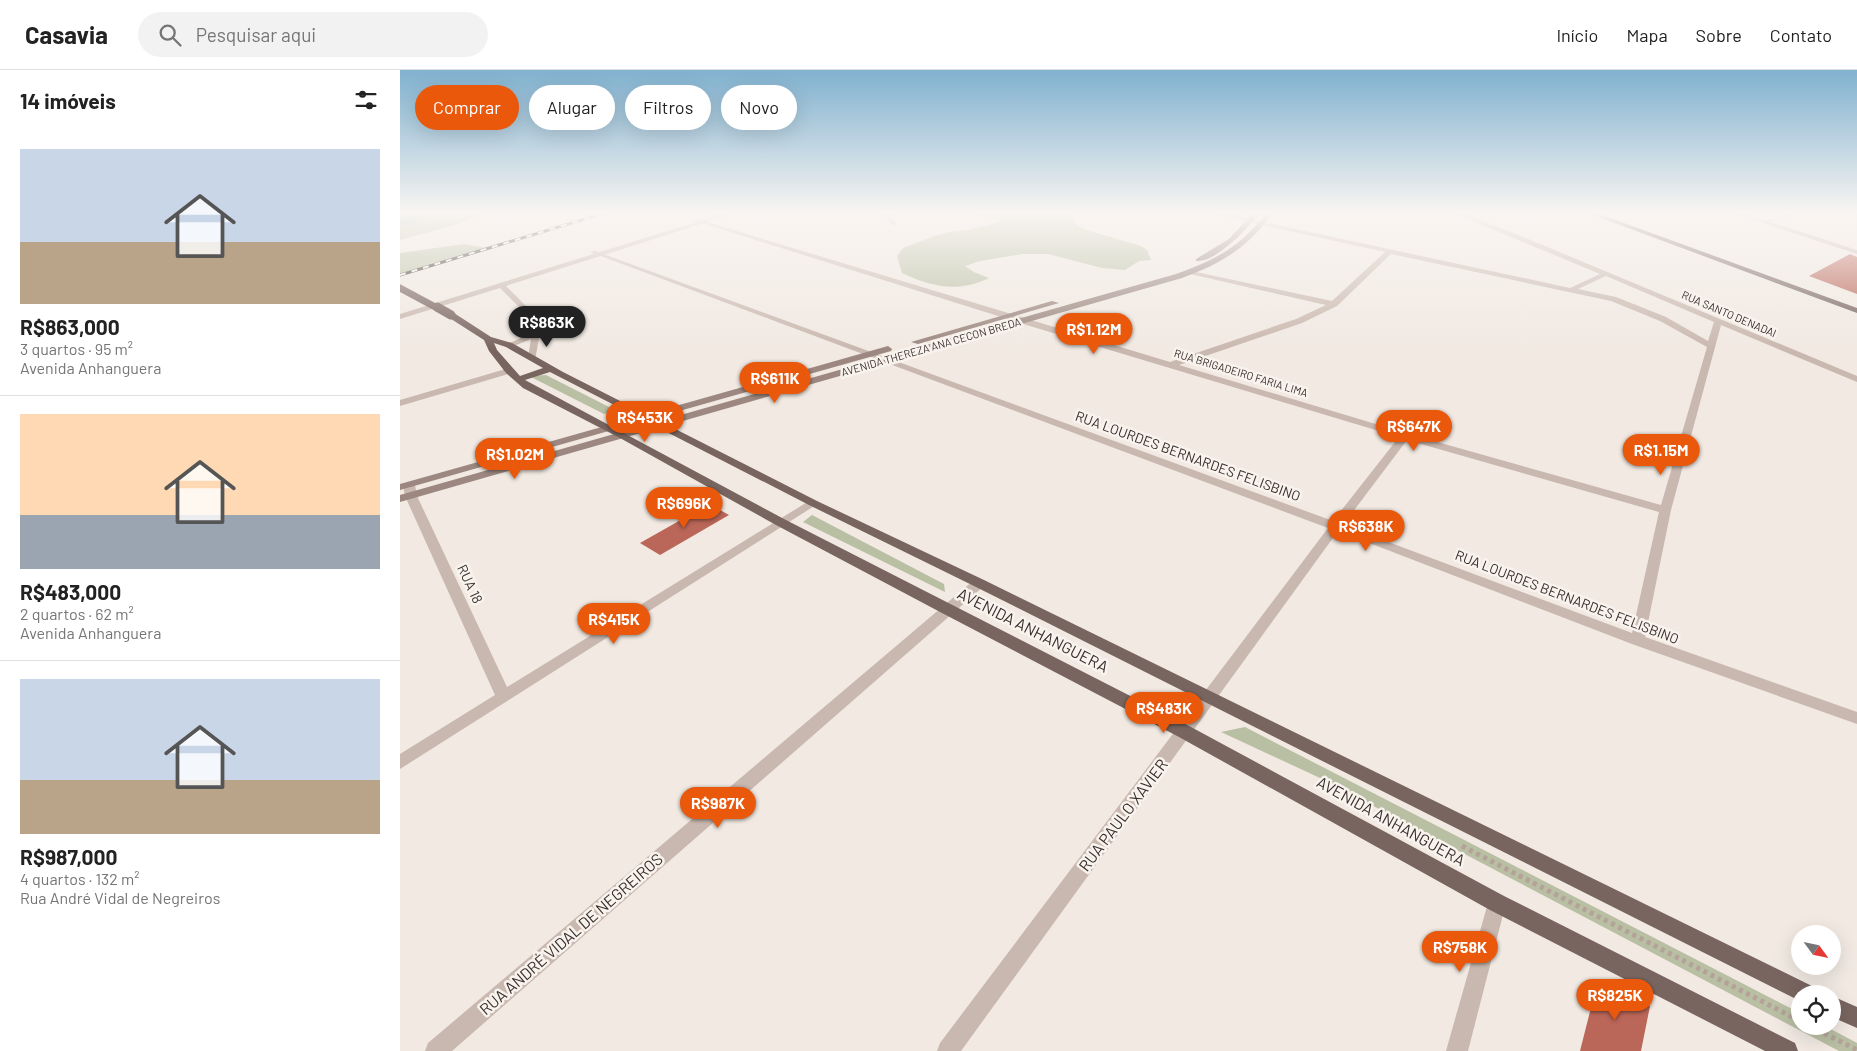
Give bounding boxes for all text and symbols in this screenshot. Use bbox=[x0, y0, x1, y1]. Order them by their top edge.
search box bbox=[138, 12, 488, 57]
text: Casavia bbox=[25, 20, 108, 49]
icon: search bbox=[156, 21, 184, 49]
text: Pesquisar aqui bbox=[196, 23, 316, 46]
text: Início bbox=[1556, 24, 1598, 46]
text: Mapa bbox=[1626, 24, 1668, 46]
text: Sobre bbox=[1696, 24, 1742, 46]
text: Contato bbox=[1770, 24, 1832, 46]
chip: Comprar bbox=[415, 85, 519, 130]
chip: Alugar bbox=[529, 85, 615, 130]
chip: Filtros bbox=[625, 85, 711, 130]
chip: Novo bbox=[721, 85, 797, 130]
icon: filters bbox=[352, 86, 380, 114]
text: 14 imóveis bbox=[20, 88, 116, 113]
icon: home bbox=[155, 181, 245, 271]
street label: RUA SANTO DENADAI bbox=[1680, 288, 1779, 339]
pin: R$863K bbox=[506, 306, 588, 348]
text: R$863K bbox=[520, 312, 574, 331]
pin: R$1.12M bbox=[1048, 312, 1140, 355]
text: R$863,000 bbox=[20, 314, 120, 339]
street label: AVENIDA THEREZA ANA CECON BREDA bbox=[840, 315, 1022, 378]
text: R$1.12M bbox=[1066, 319, 1122, 338]
text: 3 quartos · 95 m² bbox=[20, 339, 133, 358]
street label: RUA BRIGADEIRO FARIA LIMA bbox=[1173, 346, 1310, 399]
text: Avenida Anhanguera bbox=[20, 358, 161, 377]
pin: R$611K bbox=[734, 362, 816, 404]
text: R$611K bbox=[751, 368, 799, 387]
pin: R$453K bbox=[604, 400, 686, 443]
text: R$453K bbox=[617, 407, 673, 426]
street label: RUA LOURDES BERNARDES FELISBINO bbox=[1073, 407, 1303, 504]
pin: R$647K bbox=[1373, 410, 1455, 452]
text: R$647K bbox=[1387, 416, 1441, 435]
pin: R$1.15M bbox=[1615, 434, 1707, 476]
pin: R$1.02M bbox=[469, 438, 561, 480]
text: R$1.15M bbox=[1634, 440, 1688, 459]
text: R$1.02M bbox=[486, 444, 544, 463]
icon: home bbox=[155, 447, 245, 537]
pin: R$696K bbox=[643, 486, 725, 529]
text: R$696K bbox=[657, 493, 711, 512]
pin: R$638K bbox=[1325, 510, 1407, 552]
text: R$638K bbox=[1339, 516, 1393, 535]
street label: RUA LOURDES BERNARDES FELISBINO bbox=[1453, 546, 1682, 647]
street label: RUA 18 bbox=[454, 562, 487, 606]
text: R$483,000 bbox=[20, 579, 121, 604]
street label: AVENIDA ANHANGUERA bbox=[955, 583, 1112, 676]
pin: R$415K bbox=[573, 602, 655, 645]
text: 2 quartos · 62 m² bbox=[20, 604, 134, 623]
text: R$415K bbox=[588, 609, 640, 628]
text: Avenida Anhanguera bbox=[20, 623, 161, 642]
pin: R$483K bbox=[1123, 692, 1205, 734]
text: R$483K bbox=[1136, 698, 1192, 717]
icon: home bbox=[155, 712, 245, 802]
street label: RUA PAULO XAVIER bbox=[1074, 755, 1171, 875]
street label: AVENIDA ANHANGUERA bbox=[1314, 772, 1469, 869]
pin: R$987K bbox=[677, 786, 759, 829]
text: R$987K bbox=[691, 793, 745, 812]
text: R$987,000 bbox=[20, 844, 117, 869]
street label: RUA ANDRÉ VIDAL DE NEGREIROS bbox=[475, 849, 666, 1018]
text: 4 quartos · 132 m² bbox=[20, 869, 139, 888]
text: Rua André Vidal de Negreiros bbox=[20, 888, 220, 907]
north arrow bbox=[1791, 925, 1841, 975]
map controls bbox=[1791, 925, 1841, 1035]
pin: R$758K bbox=[1419, 930, 1501, 973]
text: R$758K bbox=[1433, 937, 1487, 956]
pin: R$825K bbox=[1574, 978, 1656, 1021]
text: R$825K bbox=[1587, 985, 1643, 1004]
button: locate bbox=[1791, 985, 1841, 1035]

